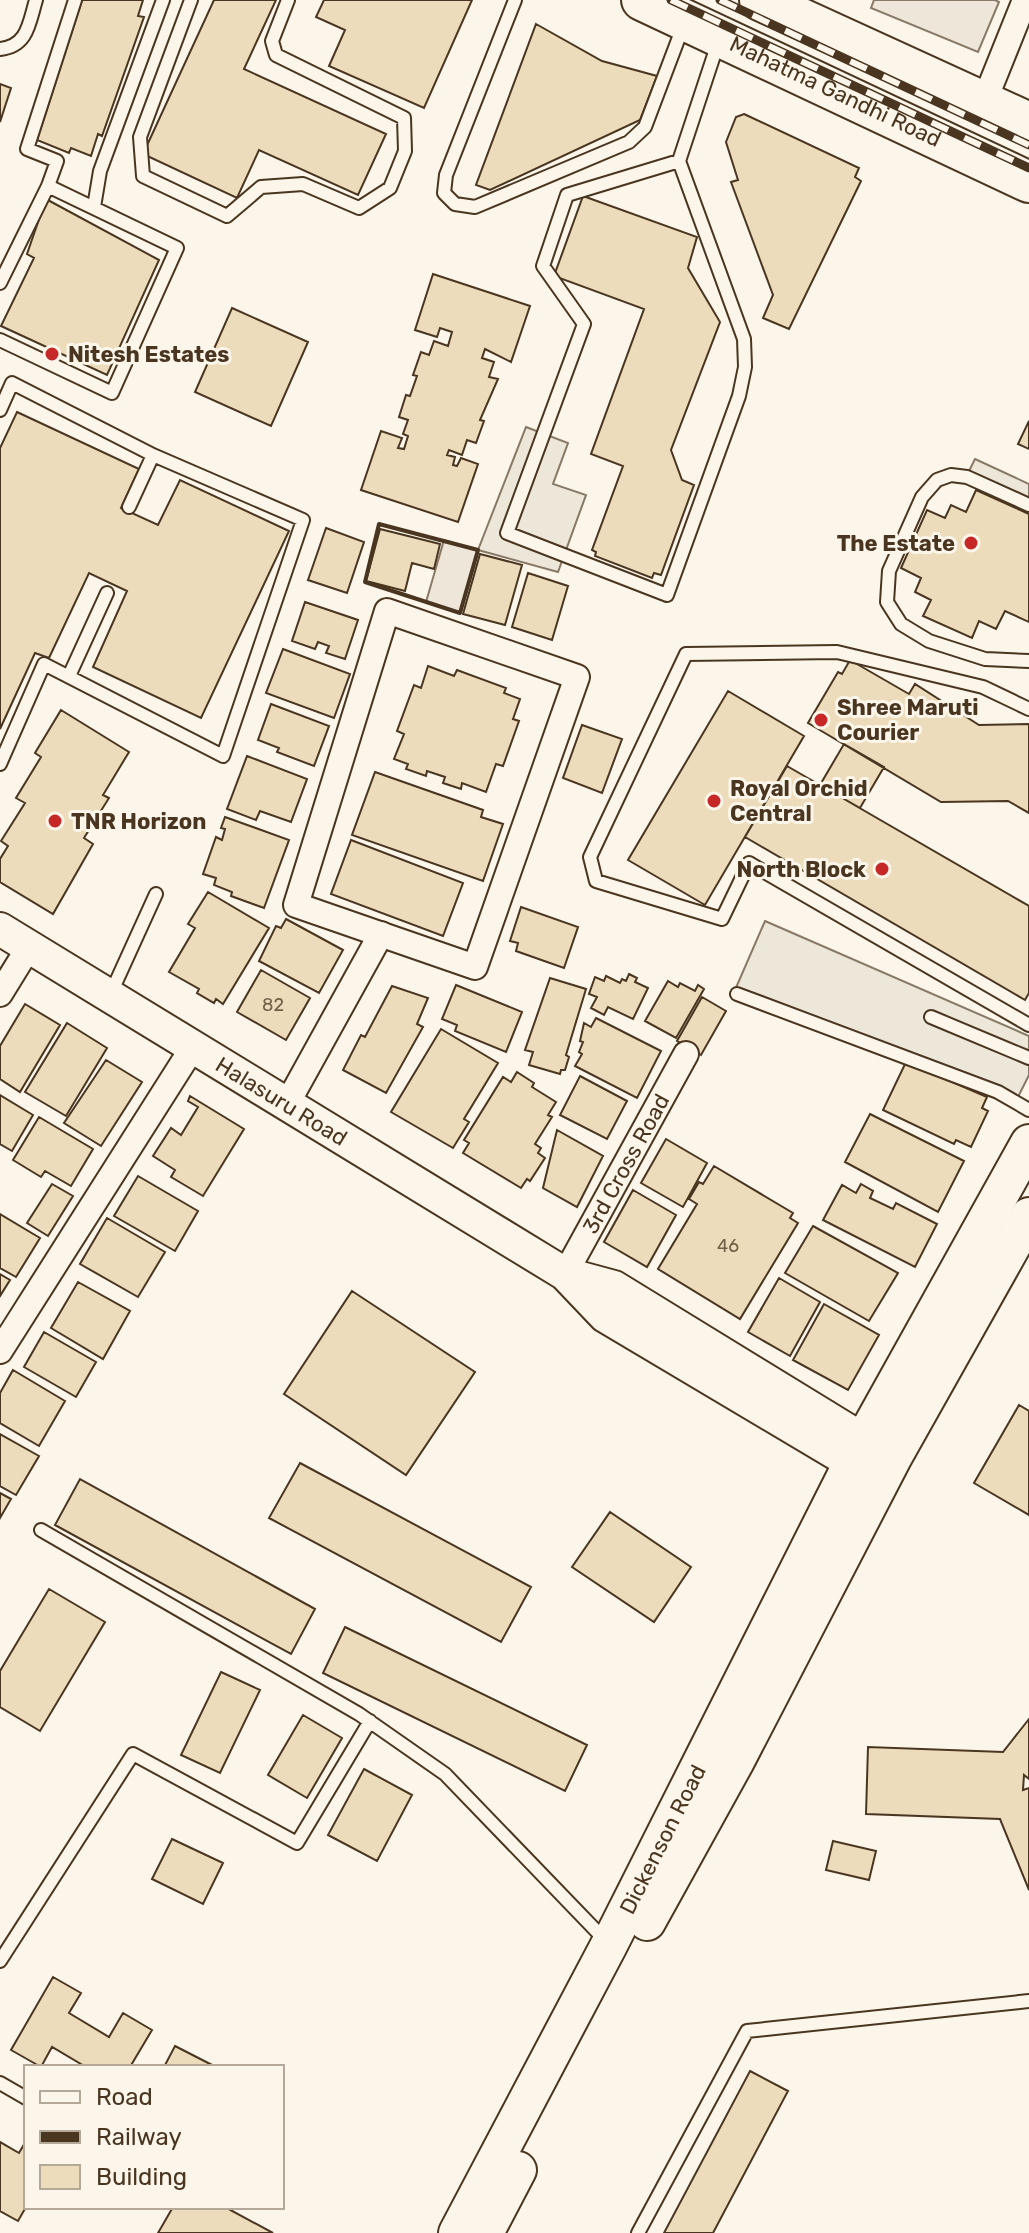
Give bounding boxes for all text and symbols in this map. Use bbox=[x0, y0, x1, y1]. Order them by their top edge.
street label: Mahatma Gandhi Road bbox=[726, 30, 946, 152]
place label: Nitesh Estates bbox=[68, 341, 229, 368]
marker: Nitesh Estates bbox=[43, 345, 61, 363]
place label: The Estate bbox=[837, 530, 955, 557]
marker: The Estate bbox=[962, 534, 980, 552]
place label: Shree Maruti Courier bbox=[837, 694, 978, 746]
marker: Shree Maruti Courier bbox=[812, 711, 830, 729]
place label: Royal Orchid Central bbox=[730, 775, 868, 827]
marker: Royal Orchid Central bbox=[705, 792, 723, 810]
place label: TNR Horizon bbox=[71, 808, 206, 835]
marker: TNR Horizon bbox=[46, 812, 64, 830]
place label: North Block bbox=[736, 856, 866, 883]
marker: North Block bbox=[873, 860, 891, 878]
house number: 82 bbox=[262, 994, 284, 1016]
street label: Halasuru Road bbox=[211, 1051, 352, 1151]
street label: 3rd Cross Road bbox=[576, 1089, 675, 1238]
house number: 46 bbox=[717, 1235, 739, 1257]
street label: Dickenson Road bbox=[613, 1760, 711, 1919]
legend bbox=[24, 2065, 284, 2209]
text: Road bbox=[96, 2083, 153, 2111]
text: Railway bbox=[96, 2123, 182, 2151]
text: Building bbox=[96, 2163, 187, 2191]

